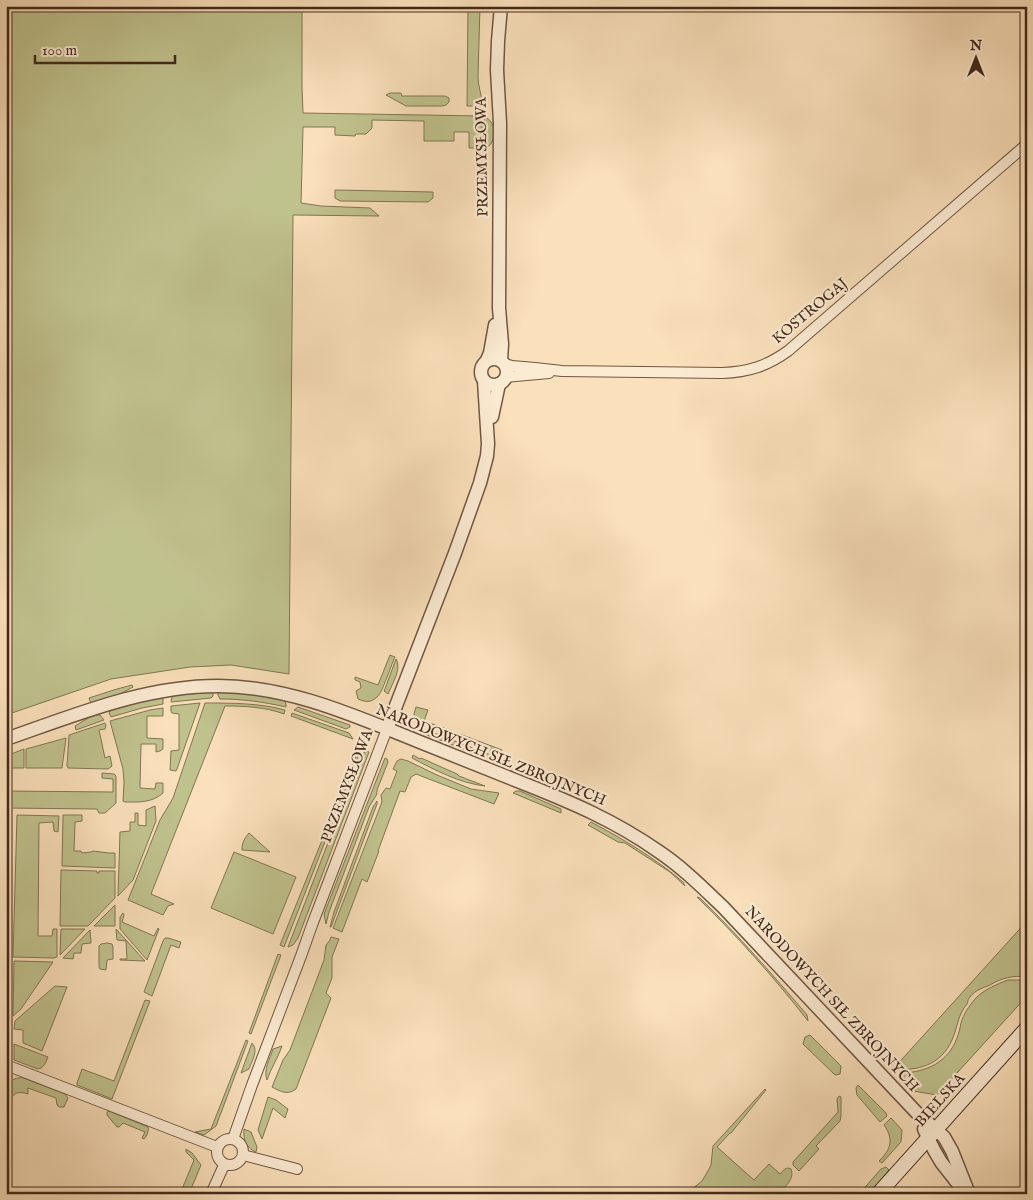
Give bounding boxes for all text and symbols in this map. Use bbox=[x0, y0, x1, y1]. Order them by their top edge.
scale bar bbox=[35, 32, 175, 64]
north arrow bbox=[950, 32, 1000, 82]
text: N bbox=[969, 37, 982, 55]
text: 100 m bbox=[42, 41, 78, 60]
street label: PRZEMYSŁOWA bbox=[471, 96, 493, 217]
street label: KOSTROGAJ bbox=[768, 274, 852, 348]
street label: NARODOWYCH SIŁ ZBROJNYCH bbox=[373, 700, 609, 810]
street label: PRZEMYSŁOWA bbox=[317, 726, 378, 845]
street label: NARODOWYCH SIŁ ZBROJNYCH bbox=[741, 902, 923, 1096]
street label: BIELSKA bbox=[911, 1068, 970, 1131]

